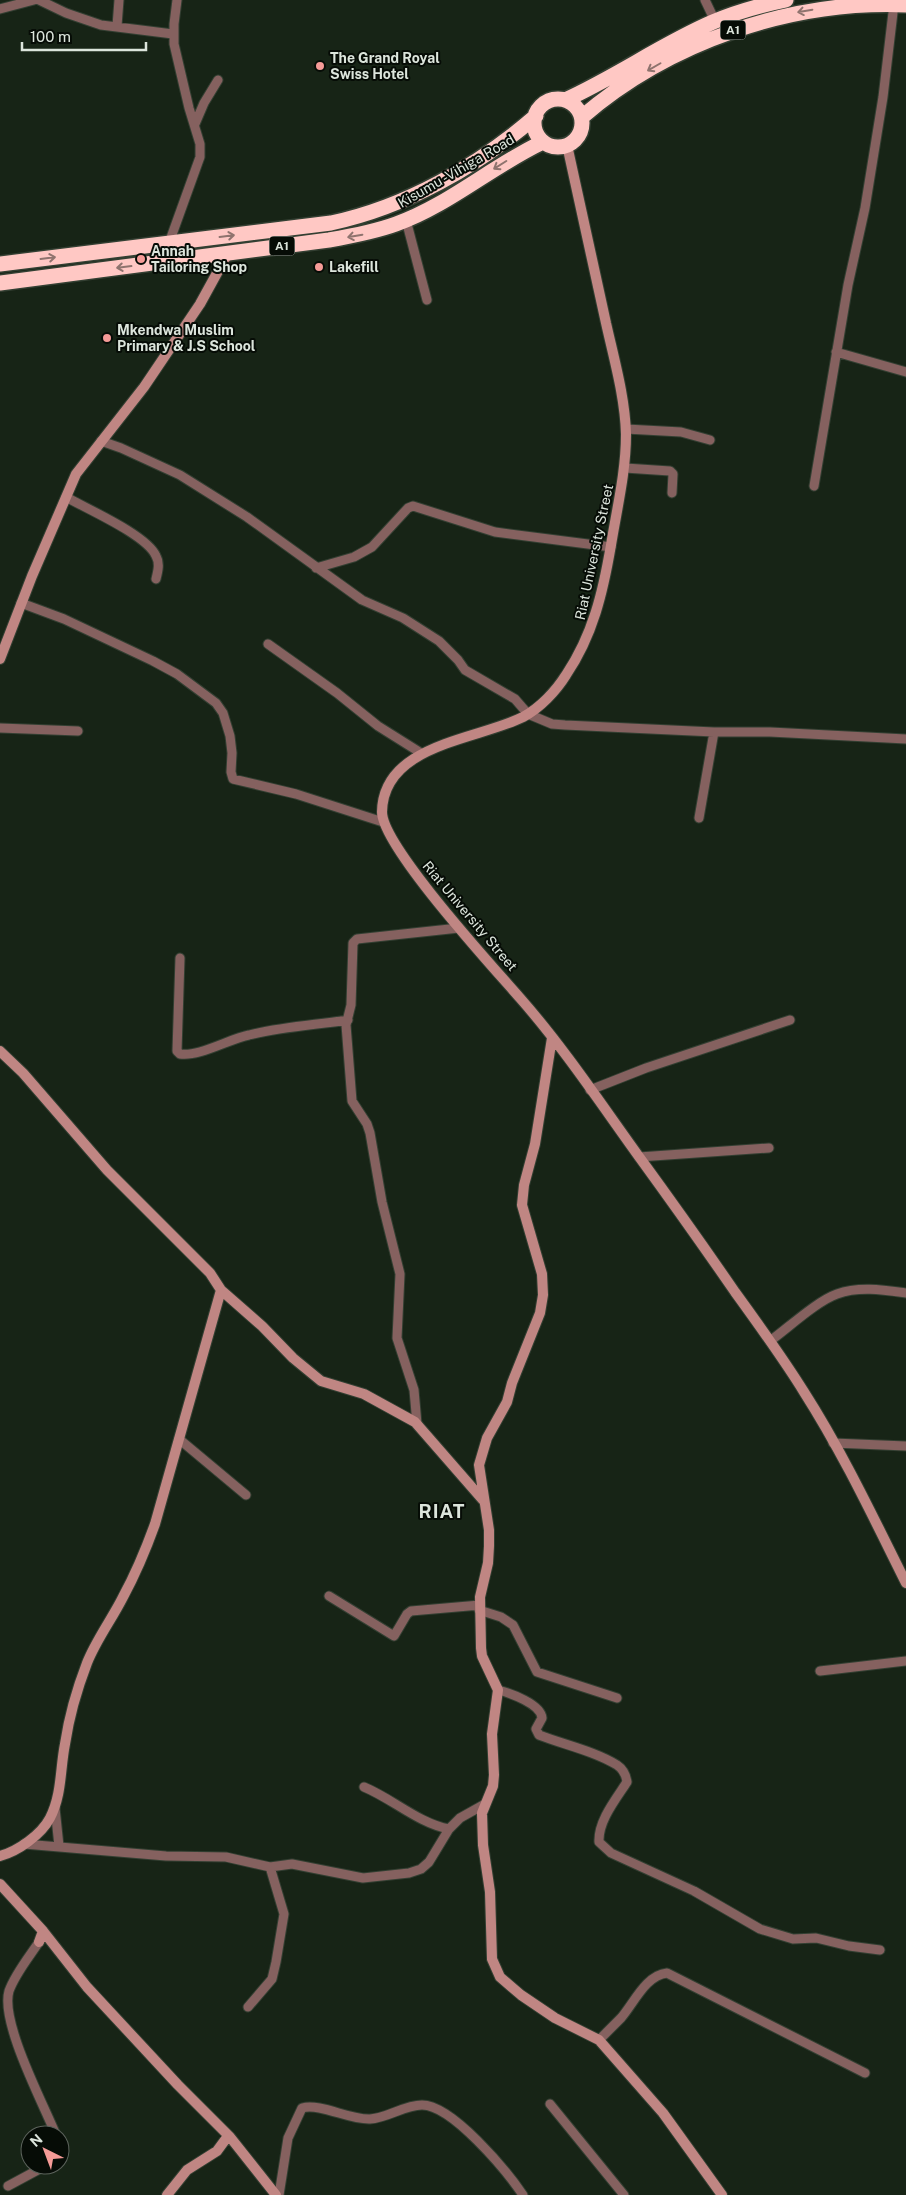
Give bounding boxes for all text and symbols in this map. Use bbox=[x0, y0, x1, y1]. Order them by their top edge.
one-way arrow bbox=[798, 7, 814, 17]
scale bar bbox=[22, 20, 146, 52]
road number: A1 bbox=[720, 20, 746, 40]
text: 100 m bbox=[30, 28, 71, 45]
place label: The Grand Royal Swiss Hotel bbox=[330, 50, 440, 82]
marker: The Grand Royal Swiss Hotel bbox=[314, 60, 326, 72]
one-way arrow bbox=[647, 63, 661, 73]
street label: Kisumu -Vihiga Road bbox=[395, 131, 517, 211]
one-way arrow bbox=[493, 160, 507, 170]
one-way arrow bbox=[219, 231, 235, 241]
one-way arrow bbox=[347, 231, 363, 241]
road number: A1 bbox=[270, 237, 294, 256]
place label: Annah Tailoring Shop bbox=[151, 243, 247, 275]
one-way arrow bbox=[40, 253, 56, 263]
marker: Annah Tailoring Shop bbox=[135, 253, 147, 265]
place label: Lakefill bbox=[329, 259, 379, 275]
marker: Lakefill bbox=[313, 261, 325, 273]
one-way arrow bbox=[117, 262, 133, 272]
place label: Mkendwa Muslim Primary & J.S School bbox=[117, 322, 256, 354]
marker: Mkendwa Muslim Primary & J.S School bbox=[101, 332, 113, 344]
street label: Riat University Street bbox=[572, 483, 616, 621]
street label: Riat University Street bbox=[419, 858, 521, 974]
district label: RIAT bbox=[419, 1500, 465, 1522]
north arrow bbox=[20, 2125, 70, 2175]
text: N bbox=[27, 2131, 46, 2150]

